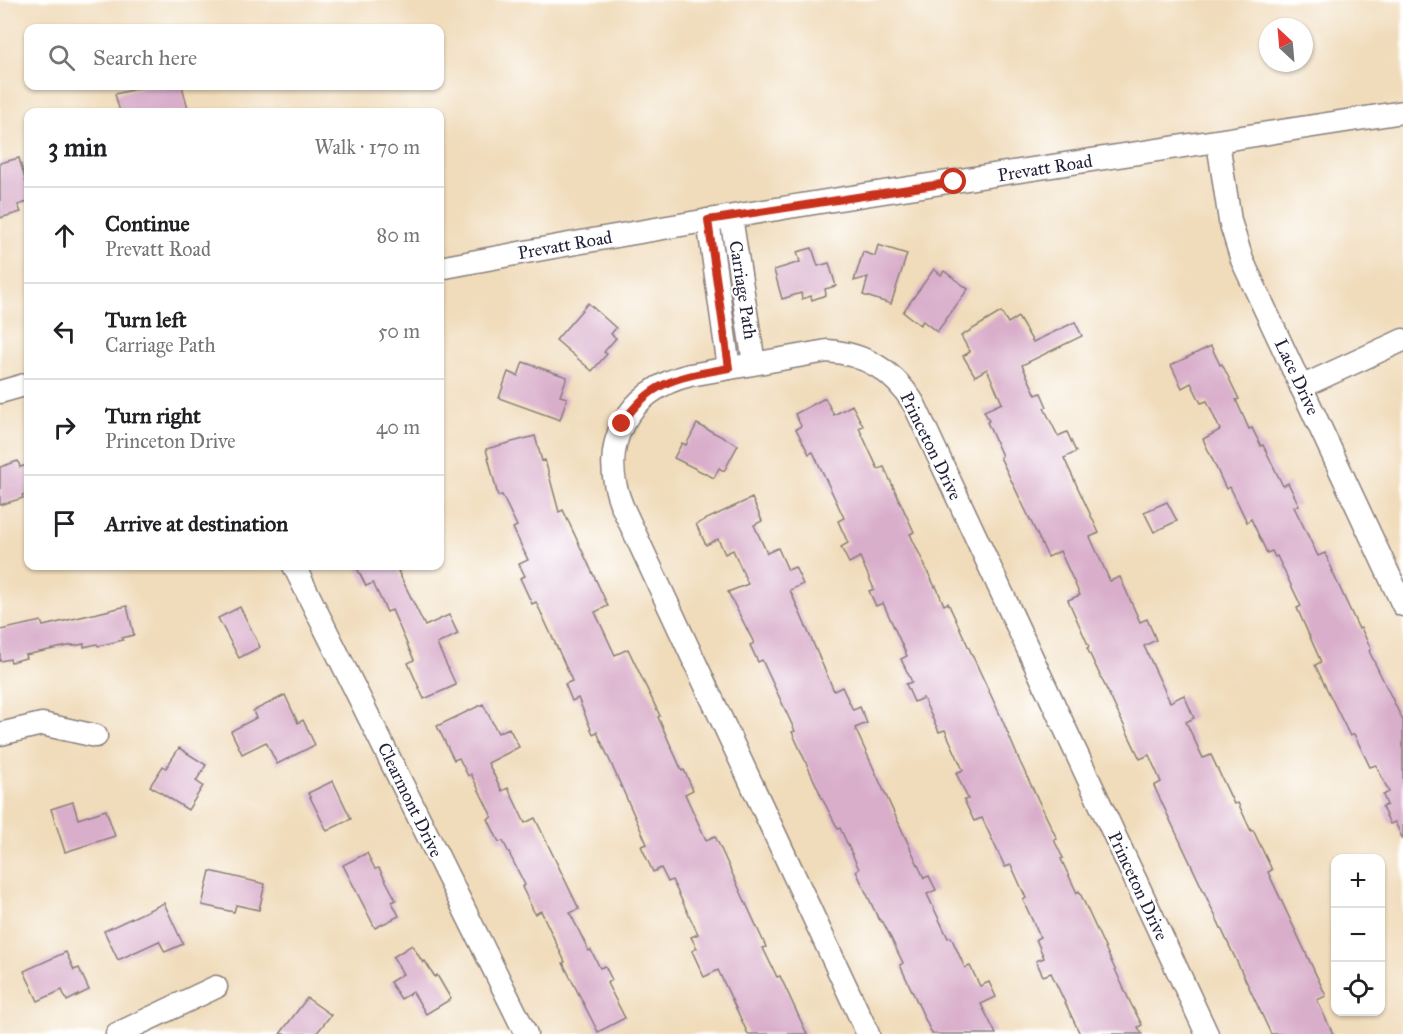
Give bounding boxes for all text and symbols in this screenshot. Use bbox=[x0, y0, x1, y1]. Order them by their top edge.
north arrow bbox=[1259, 18, 1313, 72]
search box bbox=[24, 24, 444, 90]
icon: search bbox=[45, 41, 78, 74]
text: Search here bbox=[93, 44, 197, 71]
text: 3 min bbox=[48, 131, 107, 163]
text: Walk · 170 m bbox=[315, 135, 420, 159]
street label: Prevatt Road bbox=[996, 150, 1094, 186]
route start bbox=[940, 168, 966, 194]
text: Continue bbox=[105, 210, 190, 237]
icon: ahead bbox=[48, 219, 81, 252]
text: 80 m bbox=[377, 223, 420, 247]
street label: Prevatt Road bbox=[516, 226, 614, 264]
text: Prevatt Road bbox=[105, 237, 211, 261]
street label: Carriage Path bbox=[723, 239, 762, 341]
text: Turn left bbox=[105, 306, 187, 333]
icon: left bbox=[48, 315, 81, 348]
text: 50 m bbox=[378, 319, 420, 343]
text: Carriage Path bbox=[105, 333, 216, 357]
street label: Lace Drive bbox=[1270, 335, 1324, 419]
street label: Princeton Drive bbox=[895, 388, 967, 504]
text: Turn right bbox=[105, 402, 201, 429]
route end bbox=[608, 410, 634, 436]
icon: right bbox=[48, 411, 81, 444]
text: 40 m bbox=[376, 415, 420, 439]
text: Princeton Drive bbox=[105, 429, 236, 453]
icon: arrive bbox=[48, 507, 81, 540]
text: Arrive at destination bbox=[105, 510, 288, 537]
street label: Clearmont Drive bbox=[373, 739, 447, 861]
street label: Princeton Drive bbox=[1103, 828, 1173, 944]
map controls bbox=[1331, 854, 1385, 1016]
button: + bbox=[1331, 854, 1385, 908]
button: − bbox=[1331, 908, 1385, 962]
button: locate bbox=[1331, 962, 1385, 1016]

